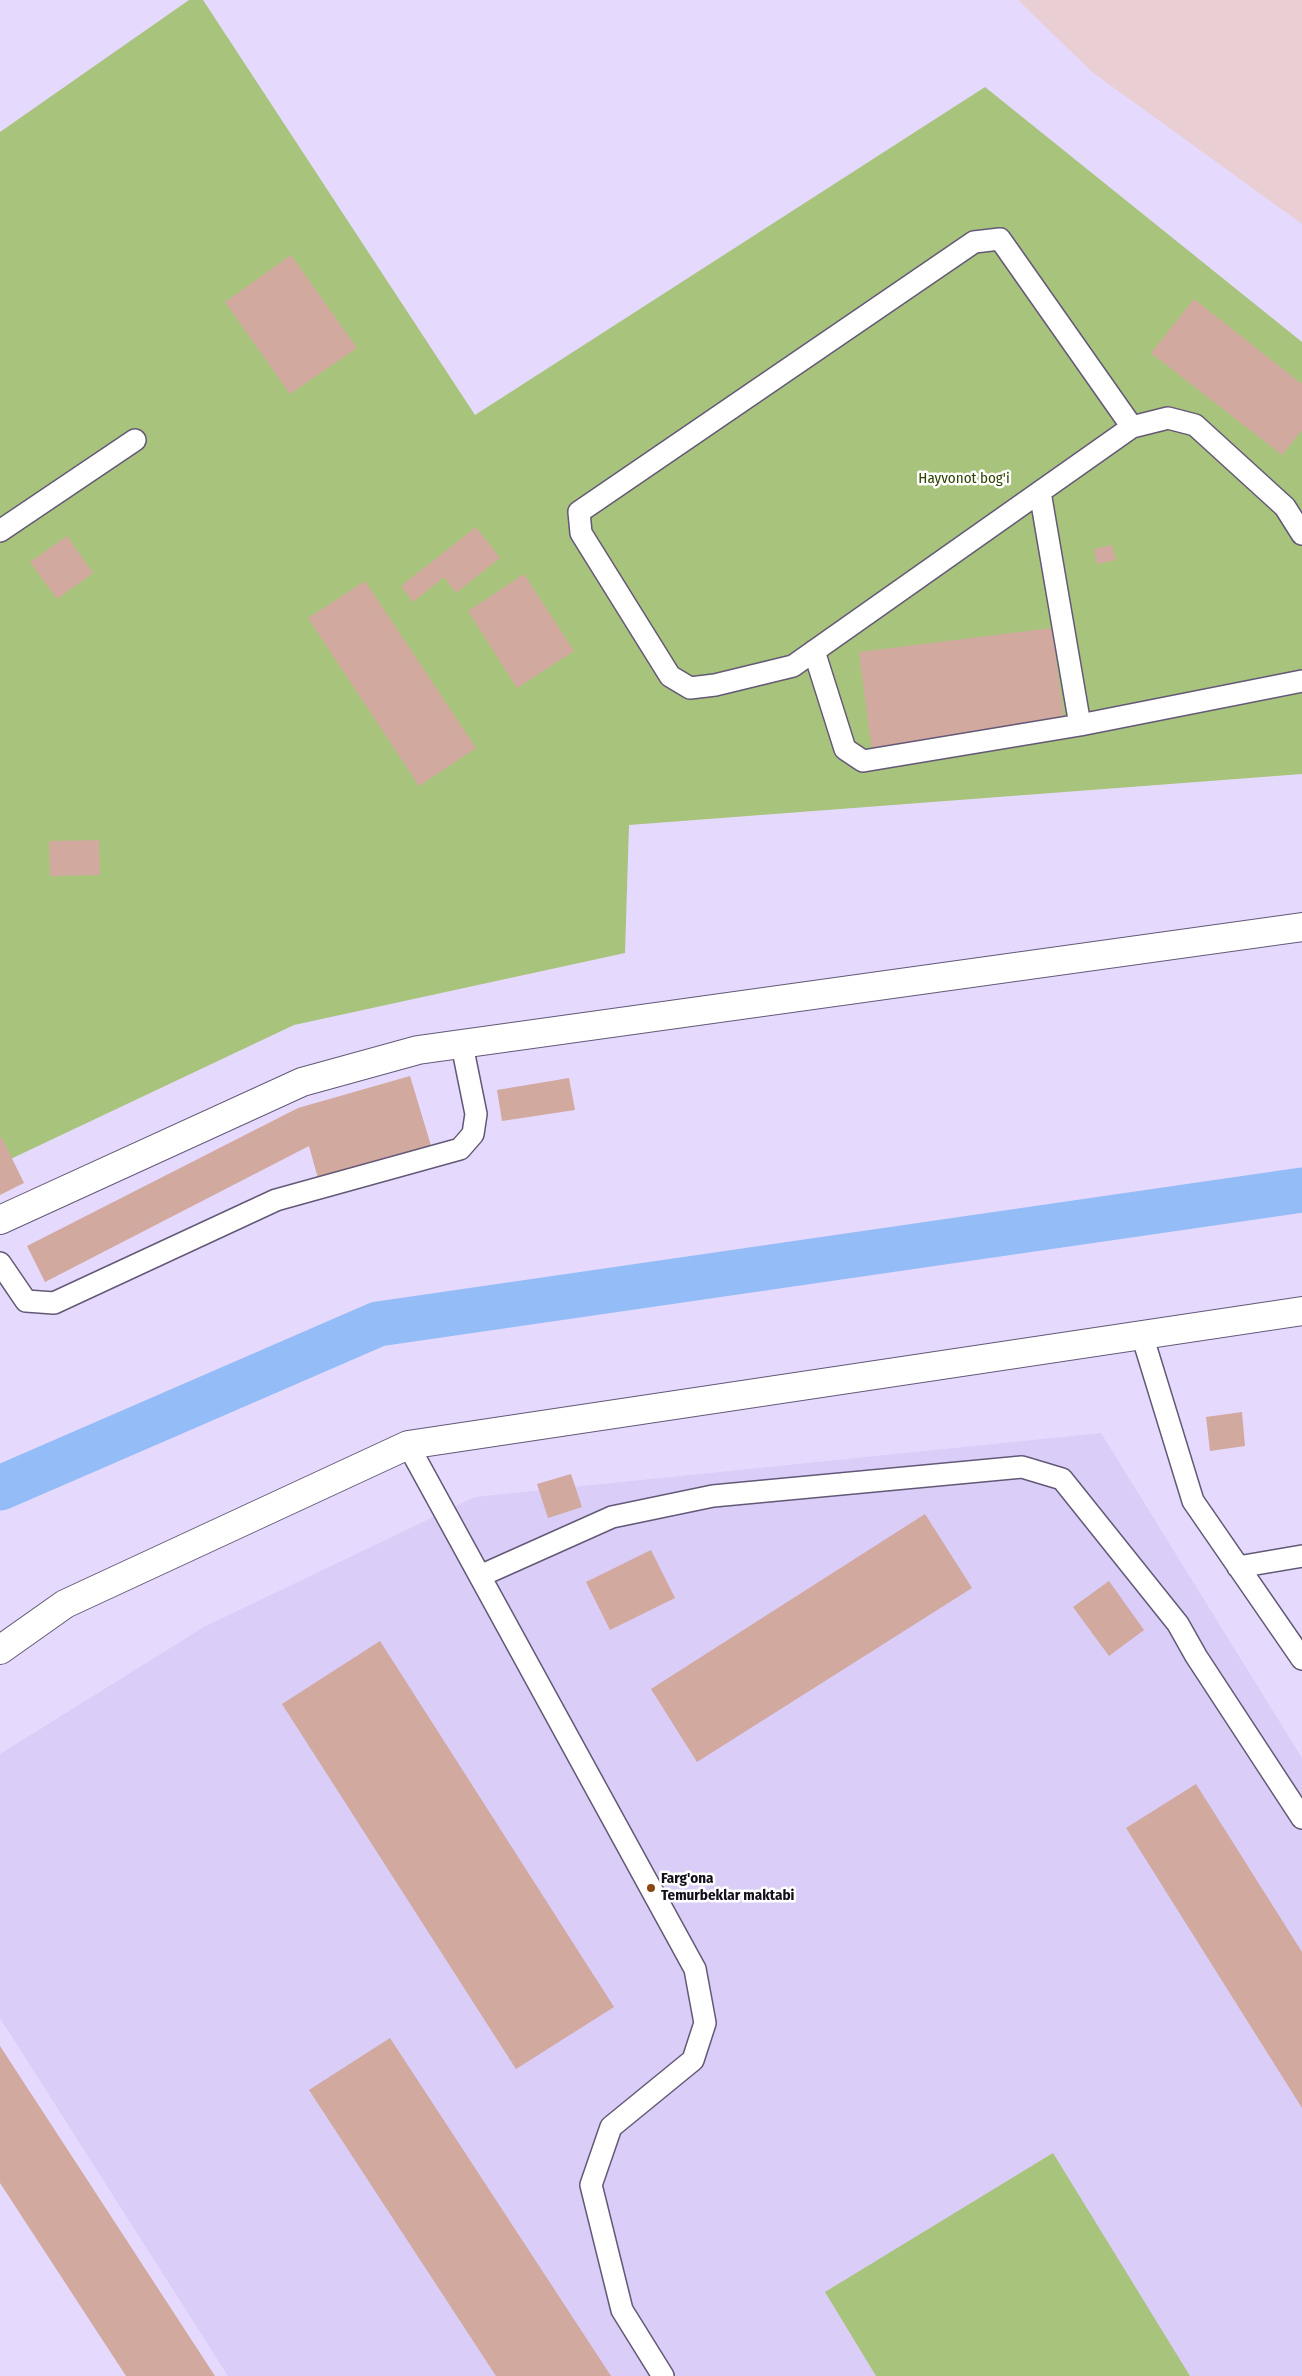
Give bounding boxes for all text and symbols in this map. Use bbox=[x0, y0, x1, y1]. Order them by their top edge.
park label: Hayvonot bog'i bbox=[918, 470, 1010, 488]
place label: Farg'ona Temurbeklar maktabi bbox=[661, 1870, 794, 1905]
marker: Farg'ona Temurbeklar maktabi bbox=[645, 1882, 657, 1894]

